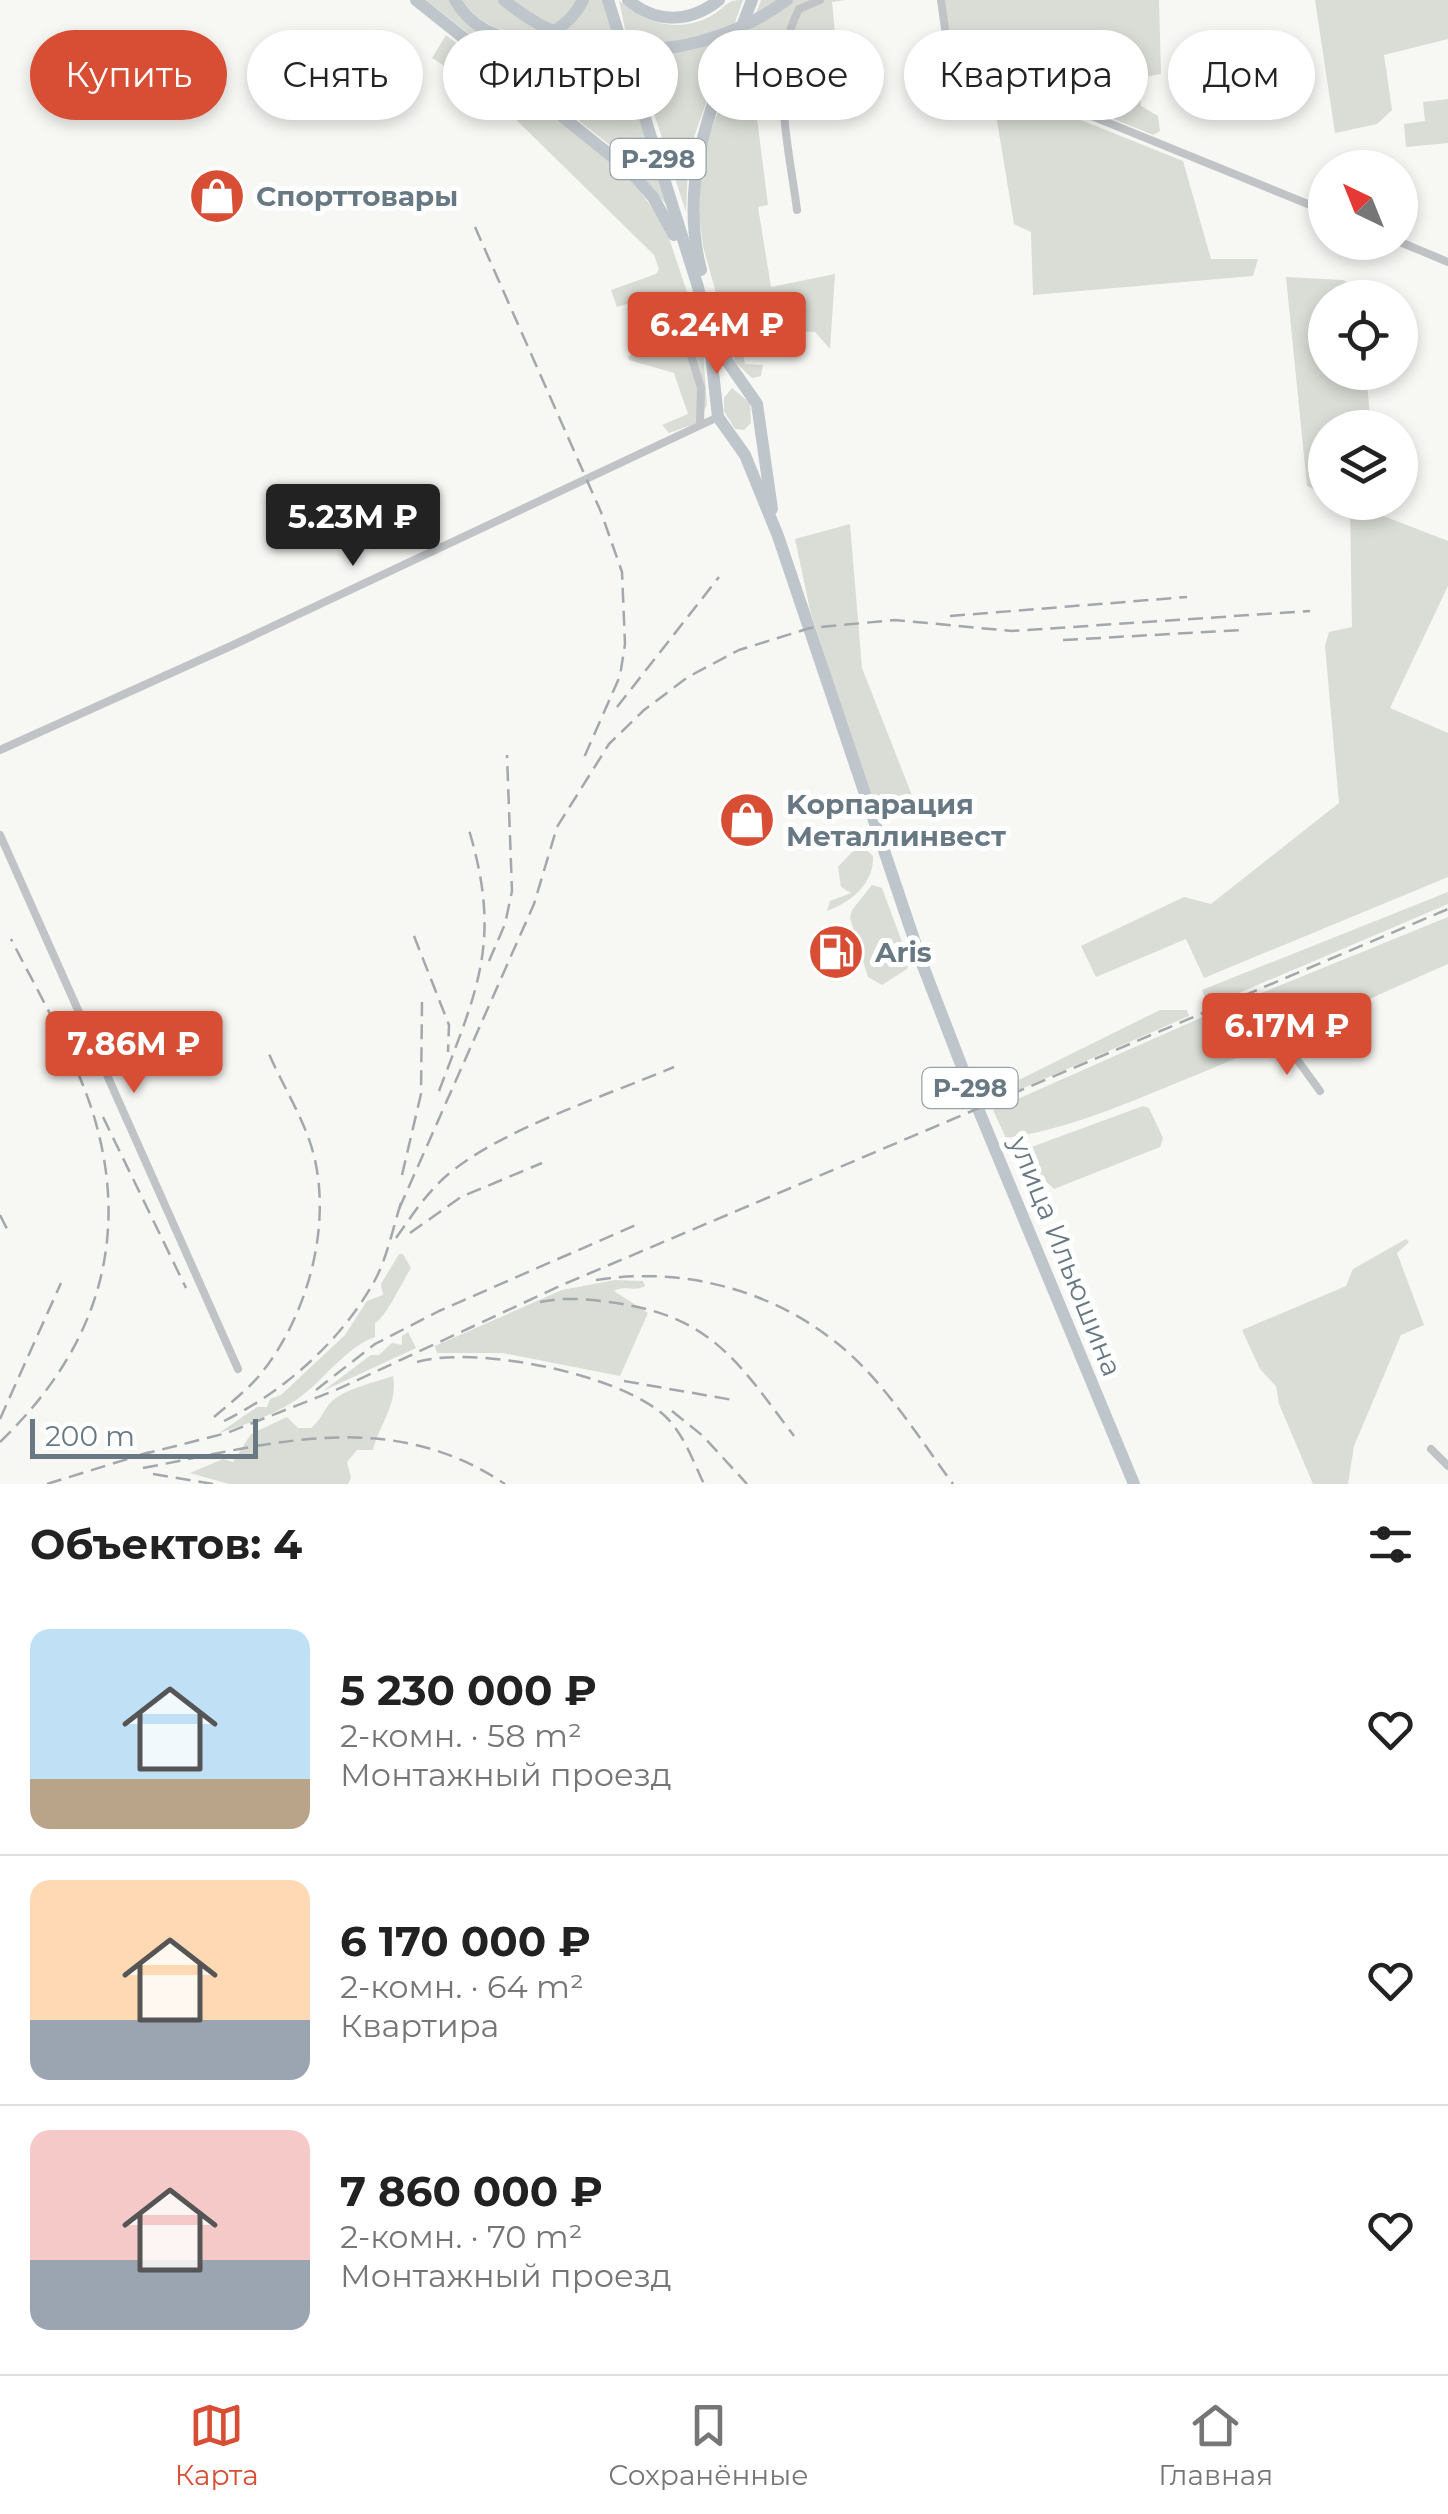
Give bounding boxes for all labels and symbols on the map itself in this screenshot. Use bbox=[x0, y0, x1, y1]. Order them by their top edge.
road number: Р-298 bbox=[610, 139, 706, 179]
north arrow bbox=[1308, 150, 1418, 260]
shop icon: Спорттовары bbox=[187, 166, 247, 226]
place label: Спорттовары bbox=[256, 179, 458, 213]
pin: 6.24M ₽ bbox=[625, 292, 809, 377]
pin: 5.23M ₽ bbox=[261, 484, 445, 569]
place label: Kорпарация Металлинвест bbox=[786, 787, 1006, 853]
shop icon: Kорпарация Металлинвест bbox=[717, 790, 777, 850]
fuel station icon: Aris bbox=[806, 922, 866, 982]
place label: Aris bbox=[874, 935, 932, 969]
pin: 6.17M ₽ bbox=[1195, 993, 1379, 1078]
pin: 7.86M ₽ bbox=[42, 1011, 226, 1096]
road number: Р-298 bbox=[922, 1068, 1018, 1108]
street label: улица Ильюшина bbox=[1002, 1130, 1130, 1381]
scale bar bbox=[30, 1414, 258, 1458]

